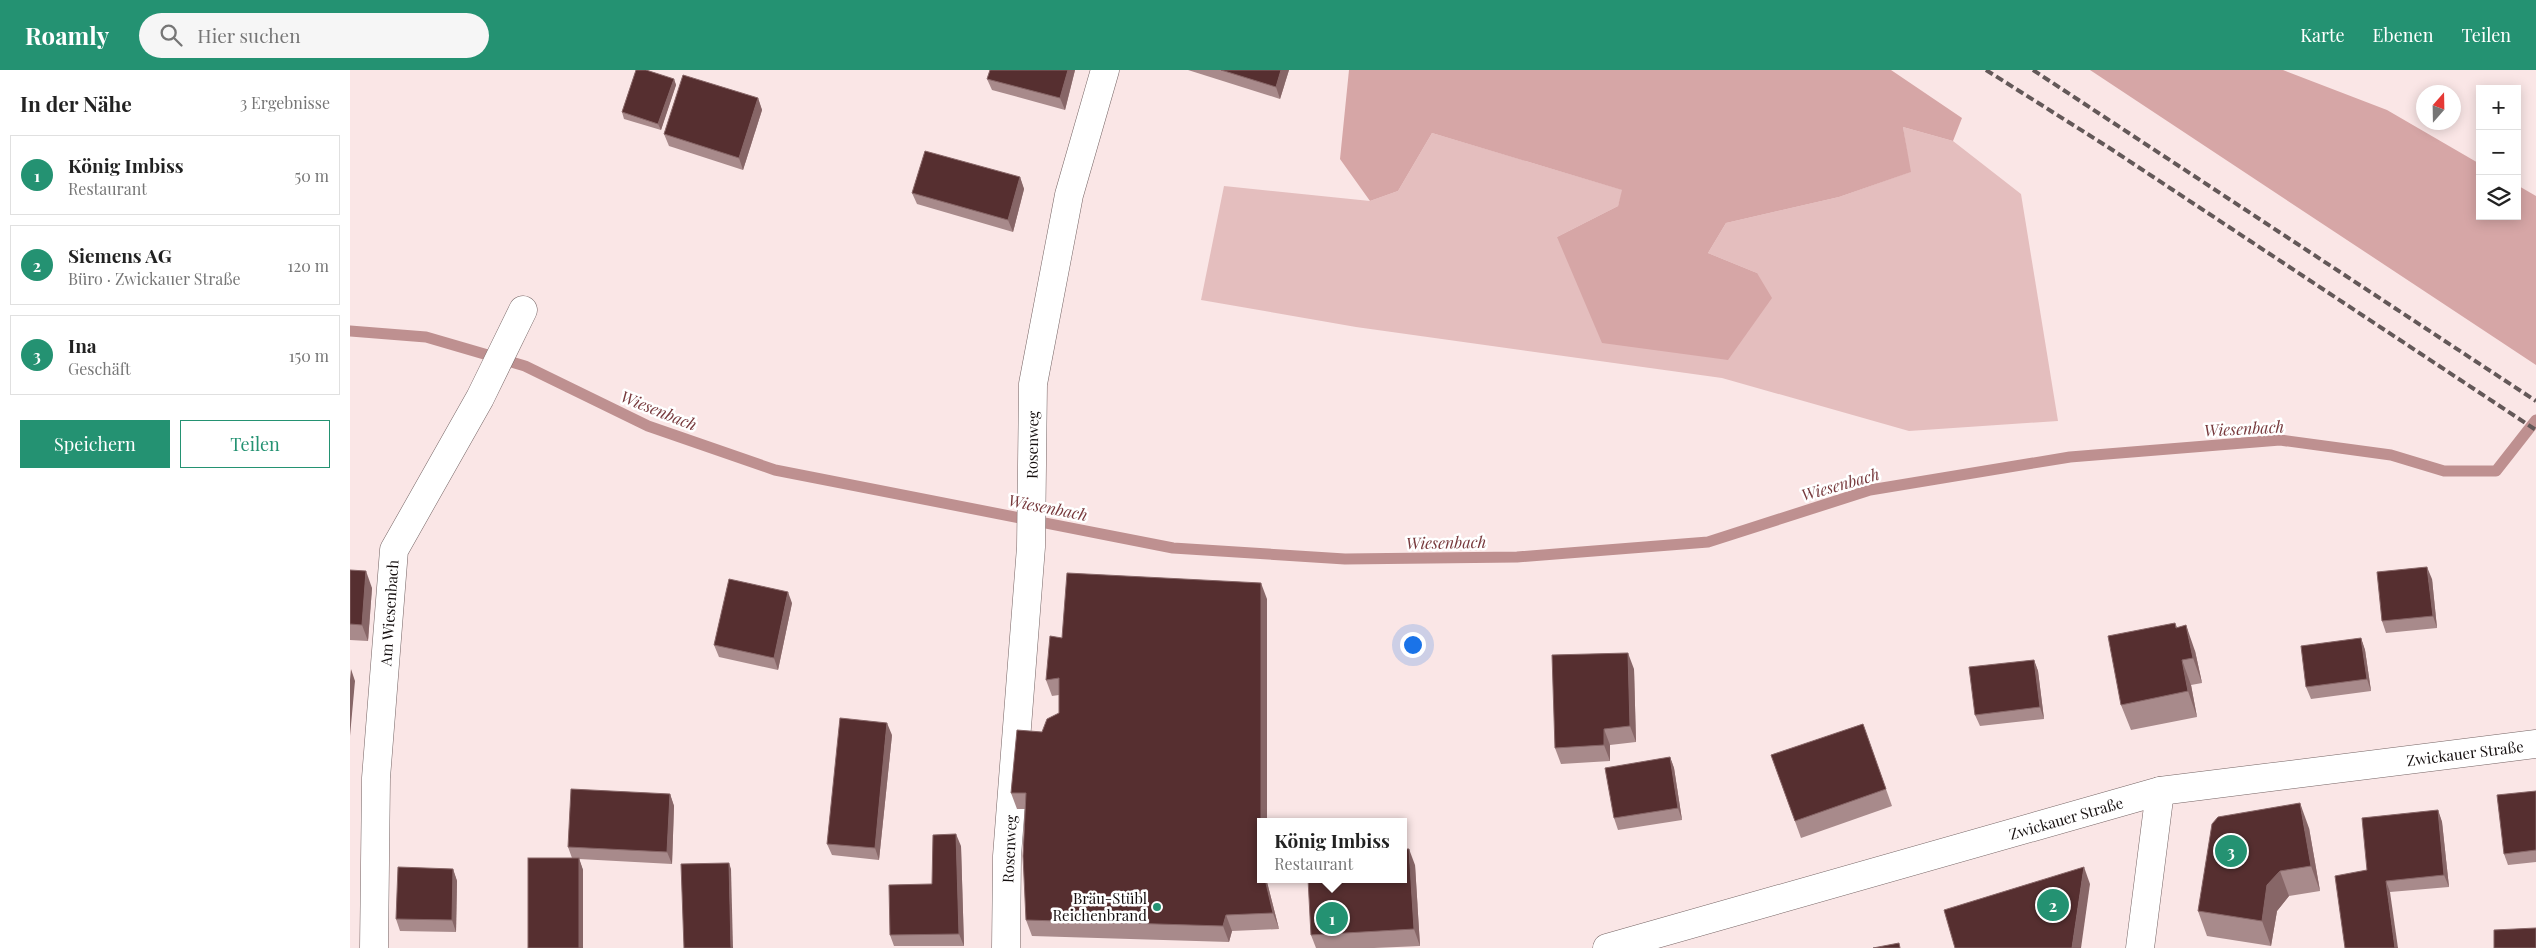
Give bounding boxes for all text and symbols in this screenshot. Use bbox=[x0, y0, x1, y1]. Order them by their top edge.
search box bbox=[139, 13, 489, 58]
text: Roamly bbox=[25, 19, 109, 51]
icon: search bbox=[157, 21, 185, 49]
text: Hier suchen bbox=[197, 22, 301, 48]
text: Karte bbox=[2300, 23, 2345, 47]
text: Ebenen bbox=[2373, 23, 2433, 47]
text: Teilen bbox=[2461, 23, 2511, 47]
north arrow bbox=[2416, 85, 2461, 130]
map controls bbox=[2476, 85, 2521, 220]
button: + bbox=[2476, 85, 2521, 130]
text: In der Nähe bbox=[20, 89, 132, 117]
text: 3 Ergebnisse bbox=[240, 92, 330, 113]
button: − bbox=[2476, 130, 2521, 175]
text: König Imbiss bbox=[68, 152, 184, 178]
text: 1 bbox=[34, 165, 40, 186]
text: 50 m bbox=[295, 165, 329, 186]
button: layers bbox=[2476, 175, 2521, 220]
text: Restaurant bbox=[68, 178, 147, 199]
text: Siemens AG bbox=[68, 242, 172, 268]
text: 2 bbox=[33, 255, 41, 276]
text: 120 m bbox=[288, 255, 329, 276]
text: Büro · Zwickauer Straße bbox=[68, 268, 241, 289]
text: Ina bbox=[68, 332, 97, 358]
text: 3 bbox=[33, 345, 41, 366]
text: 150 m bbox=[289, 345, 329, 366]
text: Geschäft bbox=[68, 358, 131, 379]
water label: Wiesenbach bbox=[618, 385, 700, 435]
street label: Rosenweg bbox=[1021, 411, 1043, 479]
water label: Wiesenbach bbox=[2203, 415, 2285, 441]
button: Speichern bbox=[20, 420, 170, 468]
button: Teilen bbox=[180, 420, 330, 468]
water label: Wiesenbach bbox=[1799, 463, 1881, 505]
water label: Wiesenbach bbox=[1007, 489, 1089, 525]
water label: Wiesenbach bbox=[1406, 531, 1486, 553]
street label: Am Wiesenbach bbox=[375, 559, 403, 668]
your location bbox=[1400, 632, 1426, 658]
street label: Zwickauer Straße bbox=[2405, 736, 2525, 770]
street label: Zwickauer Straße bbox=[2007, 792, 2125, 844]
street label: Rosenweg bbox=[997, 814, 1021, 883]
popup bbox=[1257, 818, 1407, 883]
text: König Imbiss bbox=[1274, 827, 1390, 853]
pin: 3 bbox=[2215, 832, 2247, 870]
text: Restaurant bbox=[1274, 853, 1353, 874]
pin: 2 bbox=[2037, 886, 2069, 924]
place label: Bräu-Stübl Reichenbrand bbox=[1052, 888, 1147, 925]
pin: 1 bbox=[1316, 899, 1348, 937]
marker: Bräu-Stübl Reichenbrand bbox=[1151, 901, 1163, 913]

